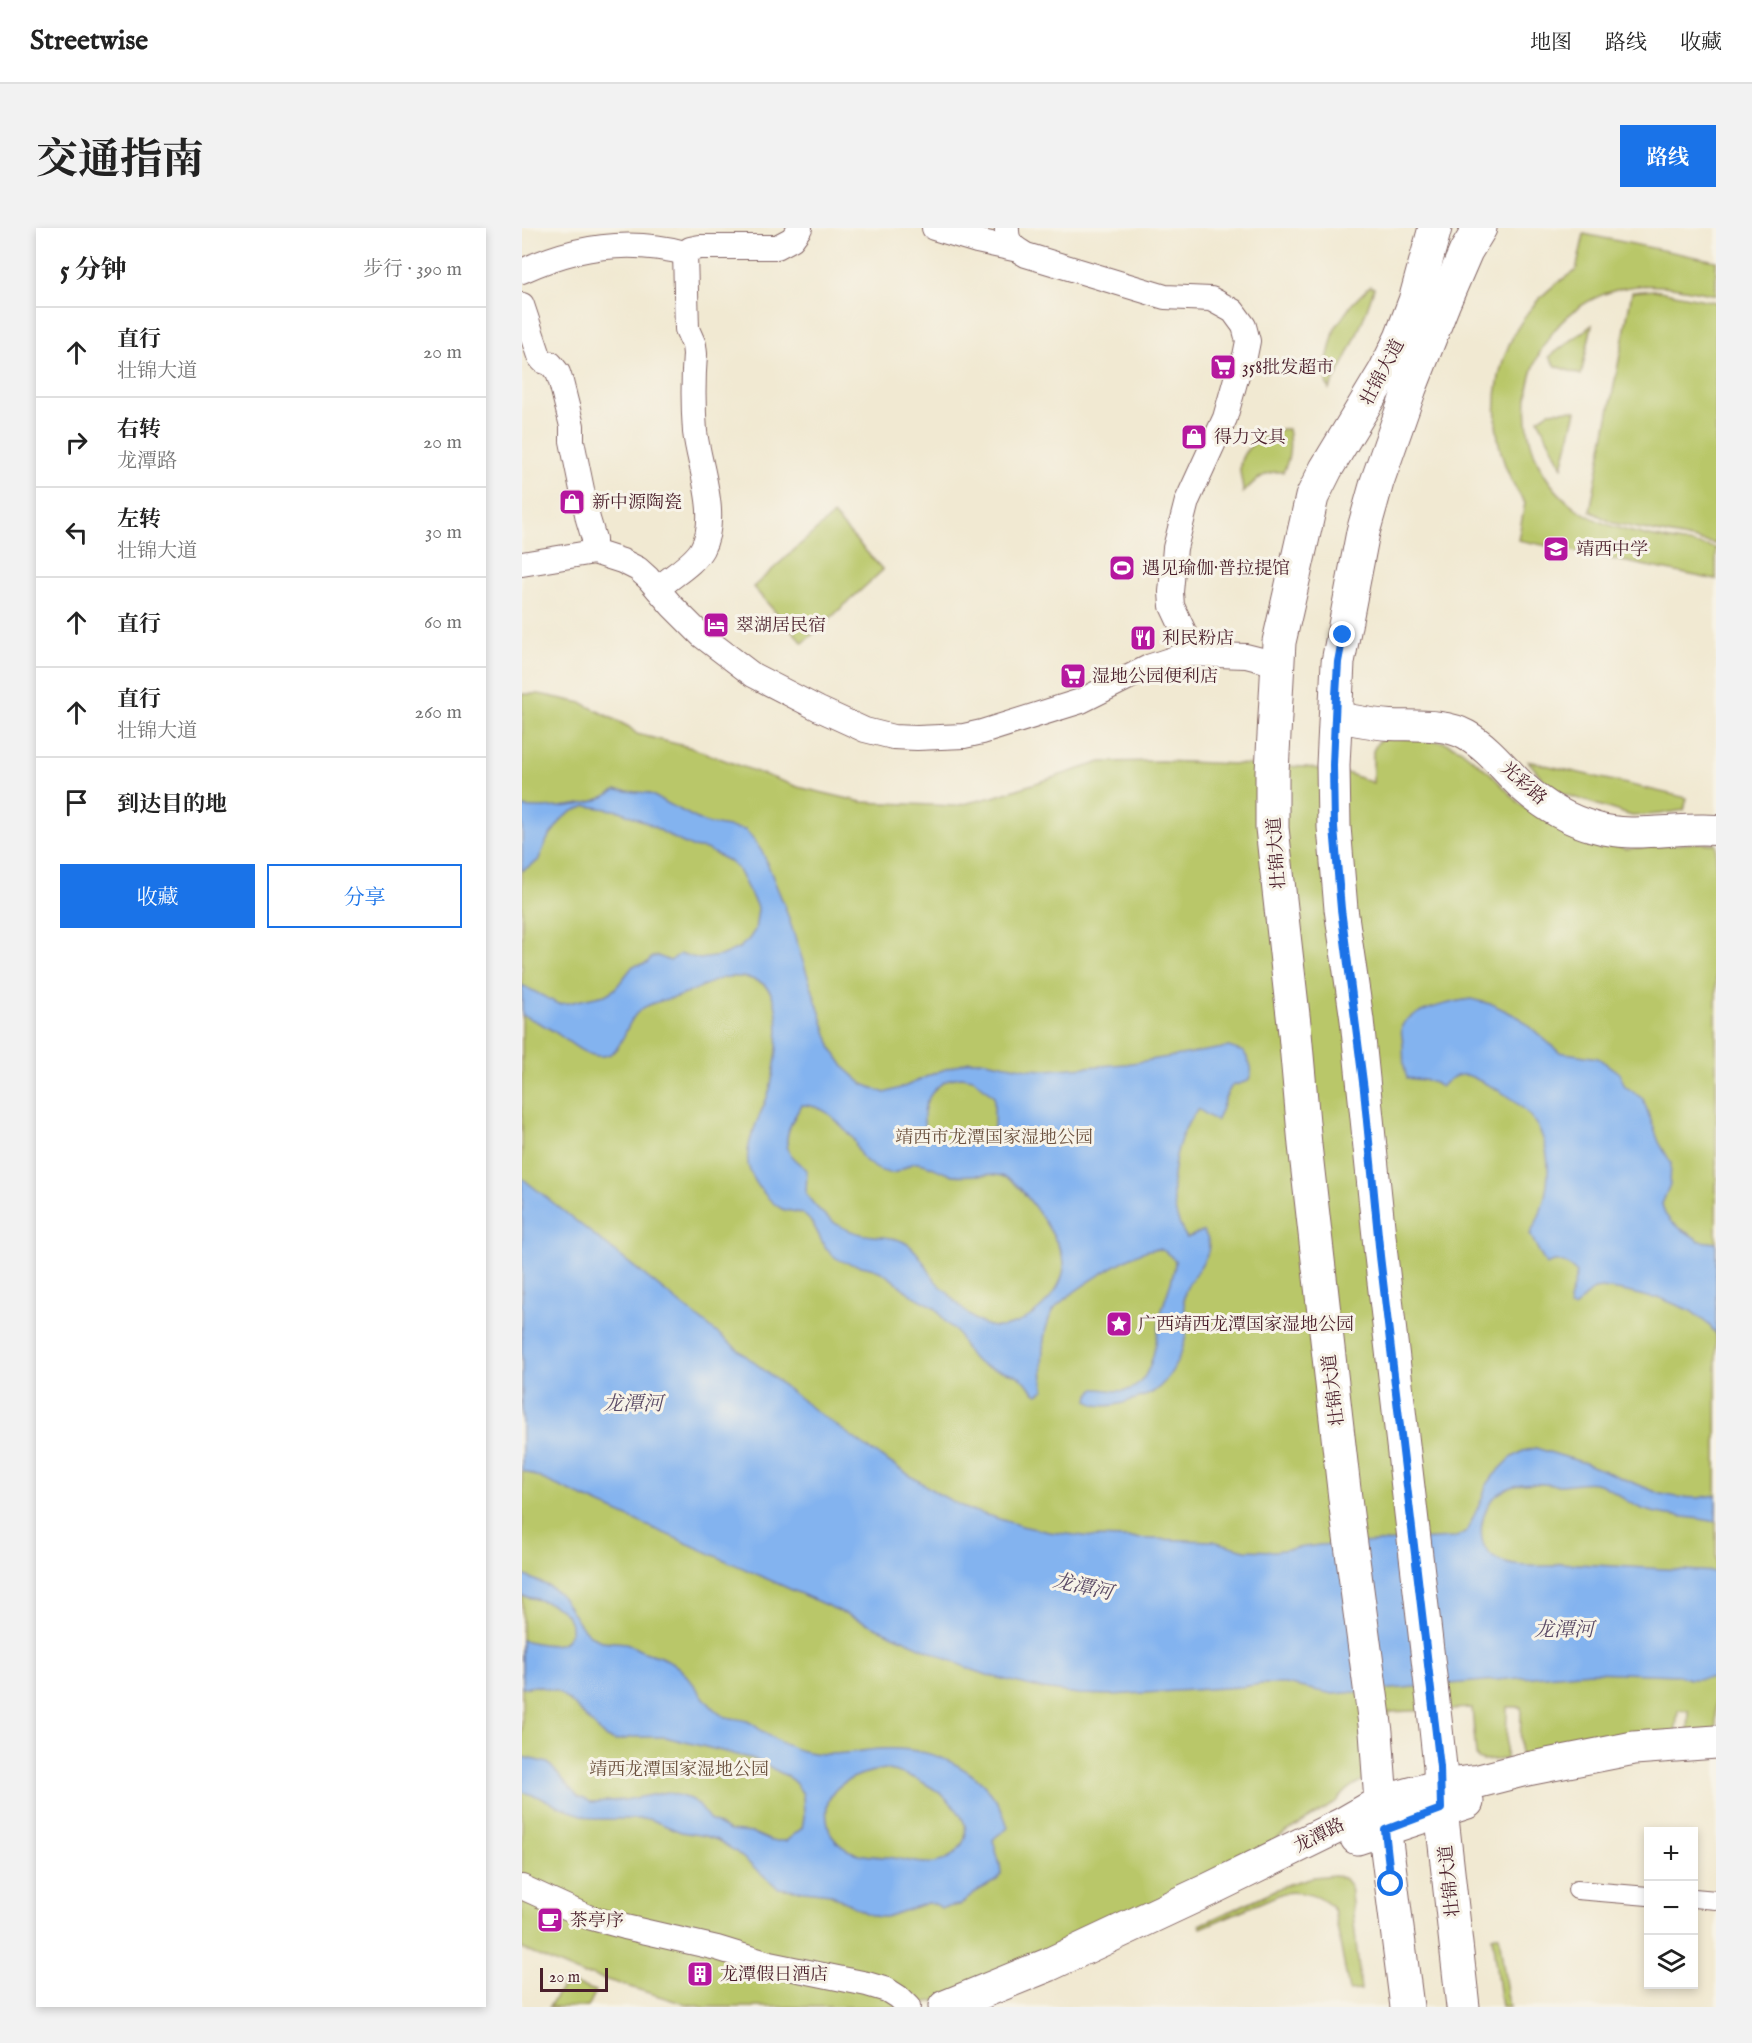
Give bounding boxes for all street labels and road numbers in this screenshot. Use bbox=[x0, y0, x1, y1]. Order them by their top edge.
street label: 壮锦大道 bbox=[1356, 336, 1410, 410]
street label: 光彩路 bbox=[1495, 758, 1551, 811]
street label: 壮锦大道 bbox=[1264, 816, 1291, 890]
street label: 壮锦大道 bbox=[1319, 1353, 1350, 1427]
street label: 龙潭路 bbox=[1290, 1814, 1349, 1859]
street label: 壮锦大道 bbox=[1435, 1844, 1466, 1918]

